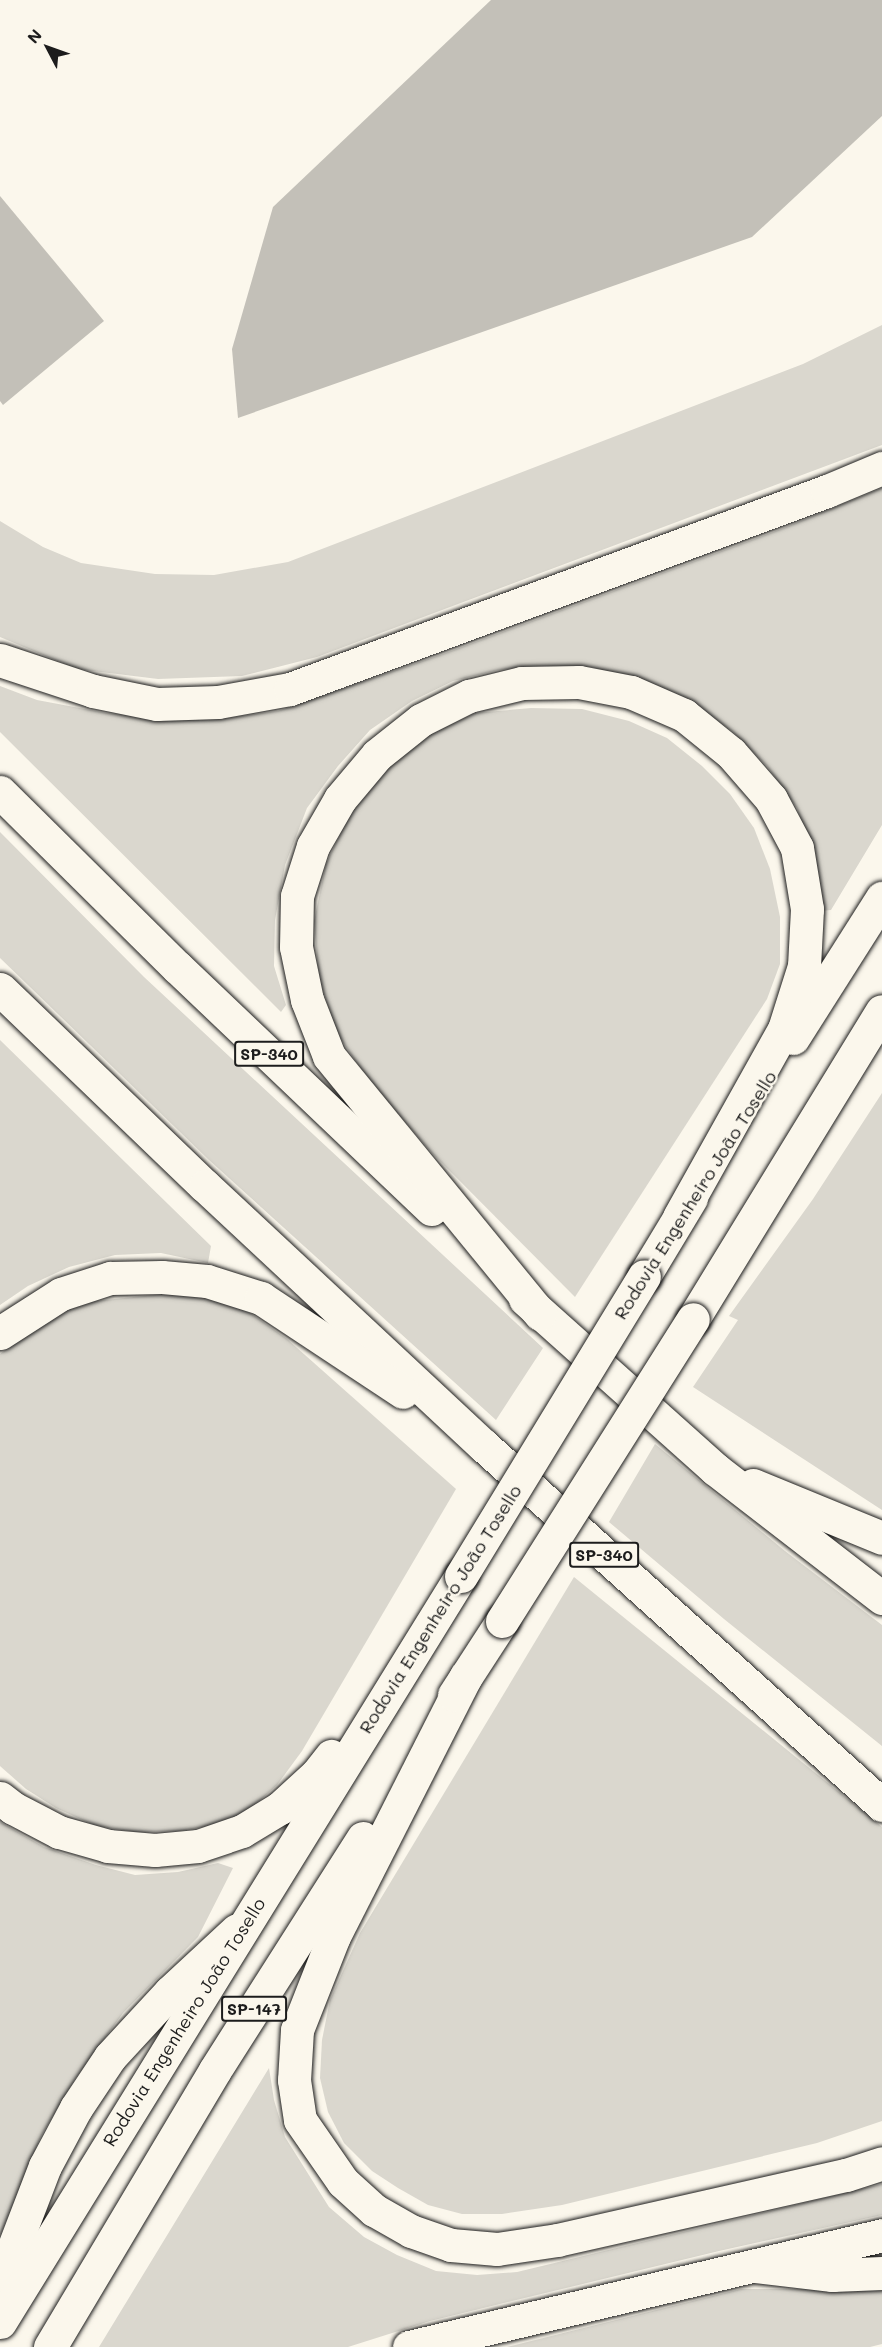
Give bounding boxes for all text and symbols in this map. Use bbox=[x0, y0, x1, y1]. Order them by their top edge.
north arrow bbox=[18, 18, 78, 78]
text: N bbox=[22, 24, 46, 47]
road number: SP-340 bbox=[233, 1041, 305, 1067]
street label: Rodovia Engenheiro João Tosello bbox=[609, 1067, 781, 1323]
street label: Rodovia Engenheiro João Tosello bbox=[354, 1481, 526, 1737]
road number: SP-340 bbox=[568, 1542, 640, 1568]
street label: Rodovia Engenheiro João Tosello bbox=[98, 1894, 270, 2150]
road number: SP-147 bbox=[221, 1996, 287, 2022]

